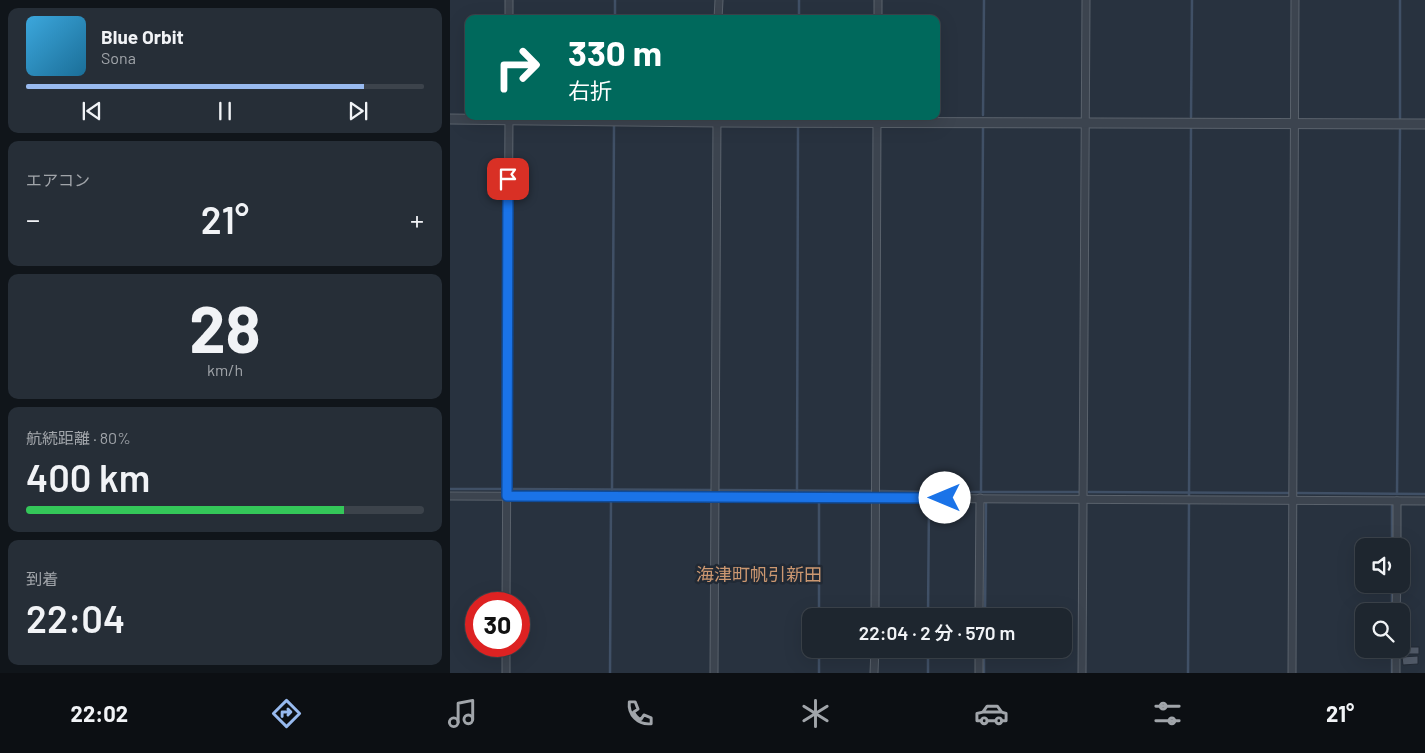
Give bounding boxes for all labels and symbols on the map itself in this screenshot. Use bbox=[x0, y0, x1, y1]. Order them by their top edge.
pin bbox=[487, 158, 529, 200]
position arrow bbox=[918, 471, 970, 523]
district label: 海津町帆引新田 bbox=[696, 563, 822, 585]
speed limit sign: 30 bbox=[465, 592, 530, 657]

